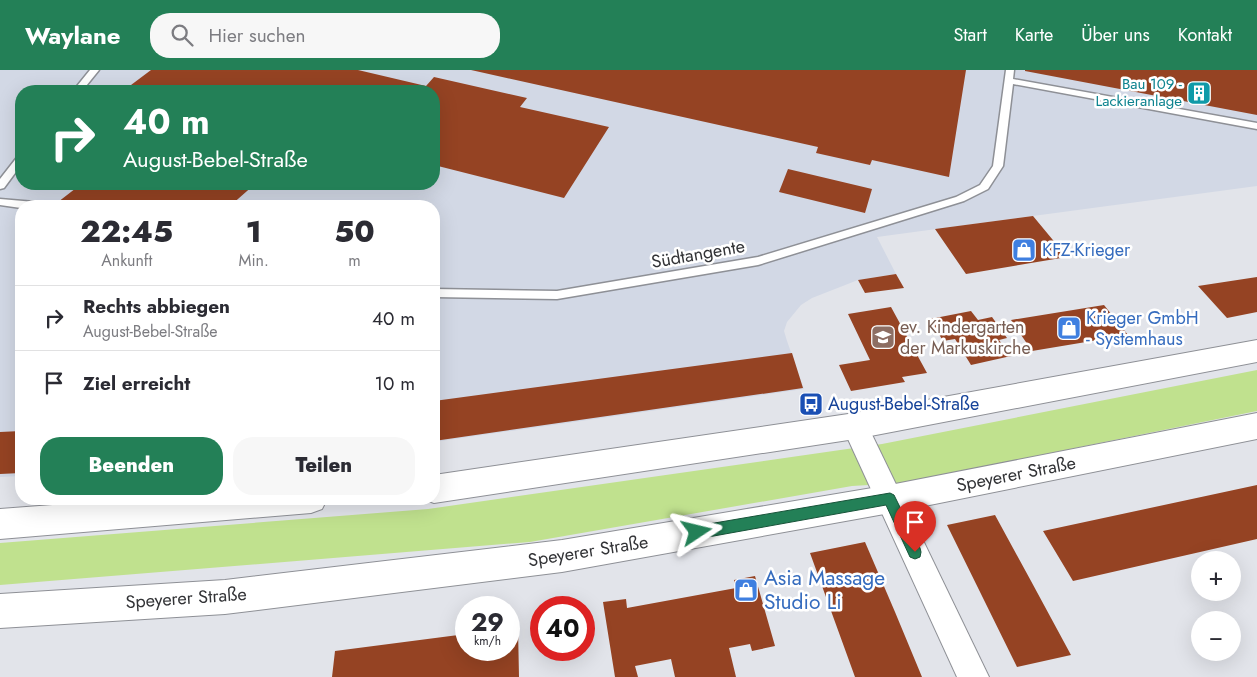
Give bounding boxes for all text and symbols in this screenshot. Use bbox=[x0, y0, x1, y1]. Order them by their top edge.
search box bbox=[150, 13, 500, 58]
text: Waylane bbox=[25, 18, 120, 53]
icon: search bbox=[168, 21, 196, 49]
text: Hier suchen bbox=[208, 22, 305, 49]
text: Start bbox=[953, 22, 987, 48]
text: Karte bbox=[1015, 22, 1053, 48]
text: Über uns bbox=[1081, 22, 1150, 48]
text: Kontakt bbox=[1178, 22, 1232, 48]
place label: Bau 109 - Lackieranlage bbox=[1095, 73, 1183, 112]
building icon: Bau 109 - Lackieranlage bbox=[1186, 80, 1212, 106]
text: 40 m bbox=[123, 97, 210, 147]
icon: right bbox=[40, 105, 105, 170]
text: August-Bebel-Straße bbox=[123, 143, 308, 175]
text: 22:45 bbox=[80, 210, 173, 253]
text: 1 bbox=[246, 210, 262, 253]
text: 50 bbox=[334, 210, 375, 253]
street label: Südtangente bbox=[649, 233, 747, 275]
shop icon: KFZ-Krieger bbox=[1011, 237, 1037, 263]
place label: KFZ-Krieger bbox=[1042, 237, 1131, 263]
text: Ankunft bbox=[101, 249, 152, 272]
text: Min. bbox=[238, 249, 269, 272]
text: m bbox=[348, 249, 361, 272]
text: Rechts abbiegen bbox=[83, 293, 230, 320]
icon: right bbox=[40, 304, 68, 332]
text: 40 m bbox=[372, 305, 415, 332]
place label: Krieger GmbH - Systemhaus bbox=[1086, 305, 1199, 352]
place label: ev. Kindergarten der Markuskirche bbox=[900, 314, 1031, 361]
shop icon: Krieger GmbH - Systemhaus bbox=[1056, 315, 1082, 341]
text: August-Bebel-Straße bbox=[83, 320, 217, 343]
school or university icon: ev. Kindergarten der Markuskirche bbox=[870, 324, 896, 350]
icon: arrive bbox=[40, 369, 68, 397]
text: Ziel erreicht bbox=[83, 370, 190, 397]
text: 10 m bbox=[375, 370, 415, 397]
bus stop icon: August-Bebel-Straße bbox=[798, 391, 824, 417]
place label: August-Bebel-Straße bbox=[828, 391, 979, 417]
button: Beenden bbox=[40, 437, 223, 495]
button: Teilen bbox=[233, 437, 415, 495]
street label: Speyerer Straße bbox=[954, 450, 1078, 498]
pin bbox=[894, 501, 936, 552]
position arrow bbox=[670, 505, 722, 557]
icon: arrive bbox=[901, 508, 929, 536]
street label: Speyerer Straße bbox=[526, 529, 650, 573]
map controls bbox=[1191, 551, 1241, 661]
button: + bbox=[1191, 551, 1241, 601]
place label: Asia Massage Studio Li bbox=[764, 563, 885, 617]
shop icon: Asia Massage Studio Li bbox=[733, 577, 759, 603]
street label: Speyerer Straße bbox=[125, 581, 247, 615]
speed limit sign: 40 bbox=[530, 596, 595, 661]
text: 29 bbox=[471, 604, 504, 640]
button: − bbox=[1191, 611, 1241, 661]
text: km/h bbox=[474, 632, 501, 650]

